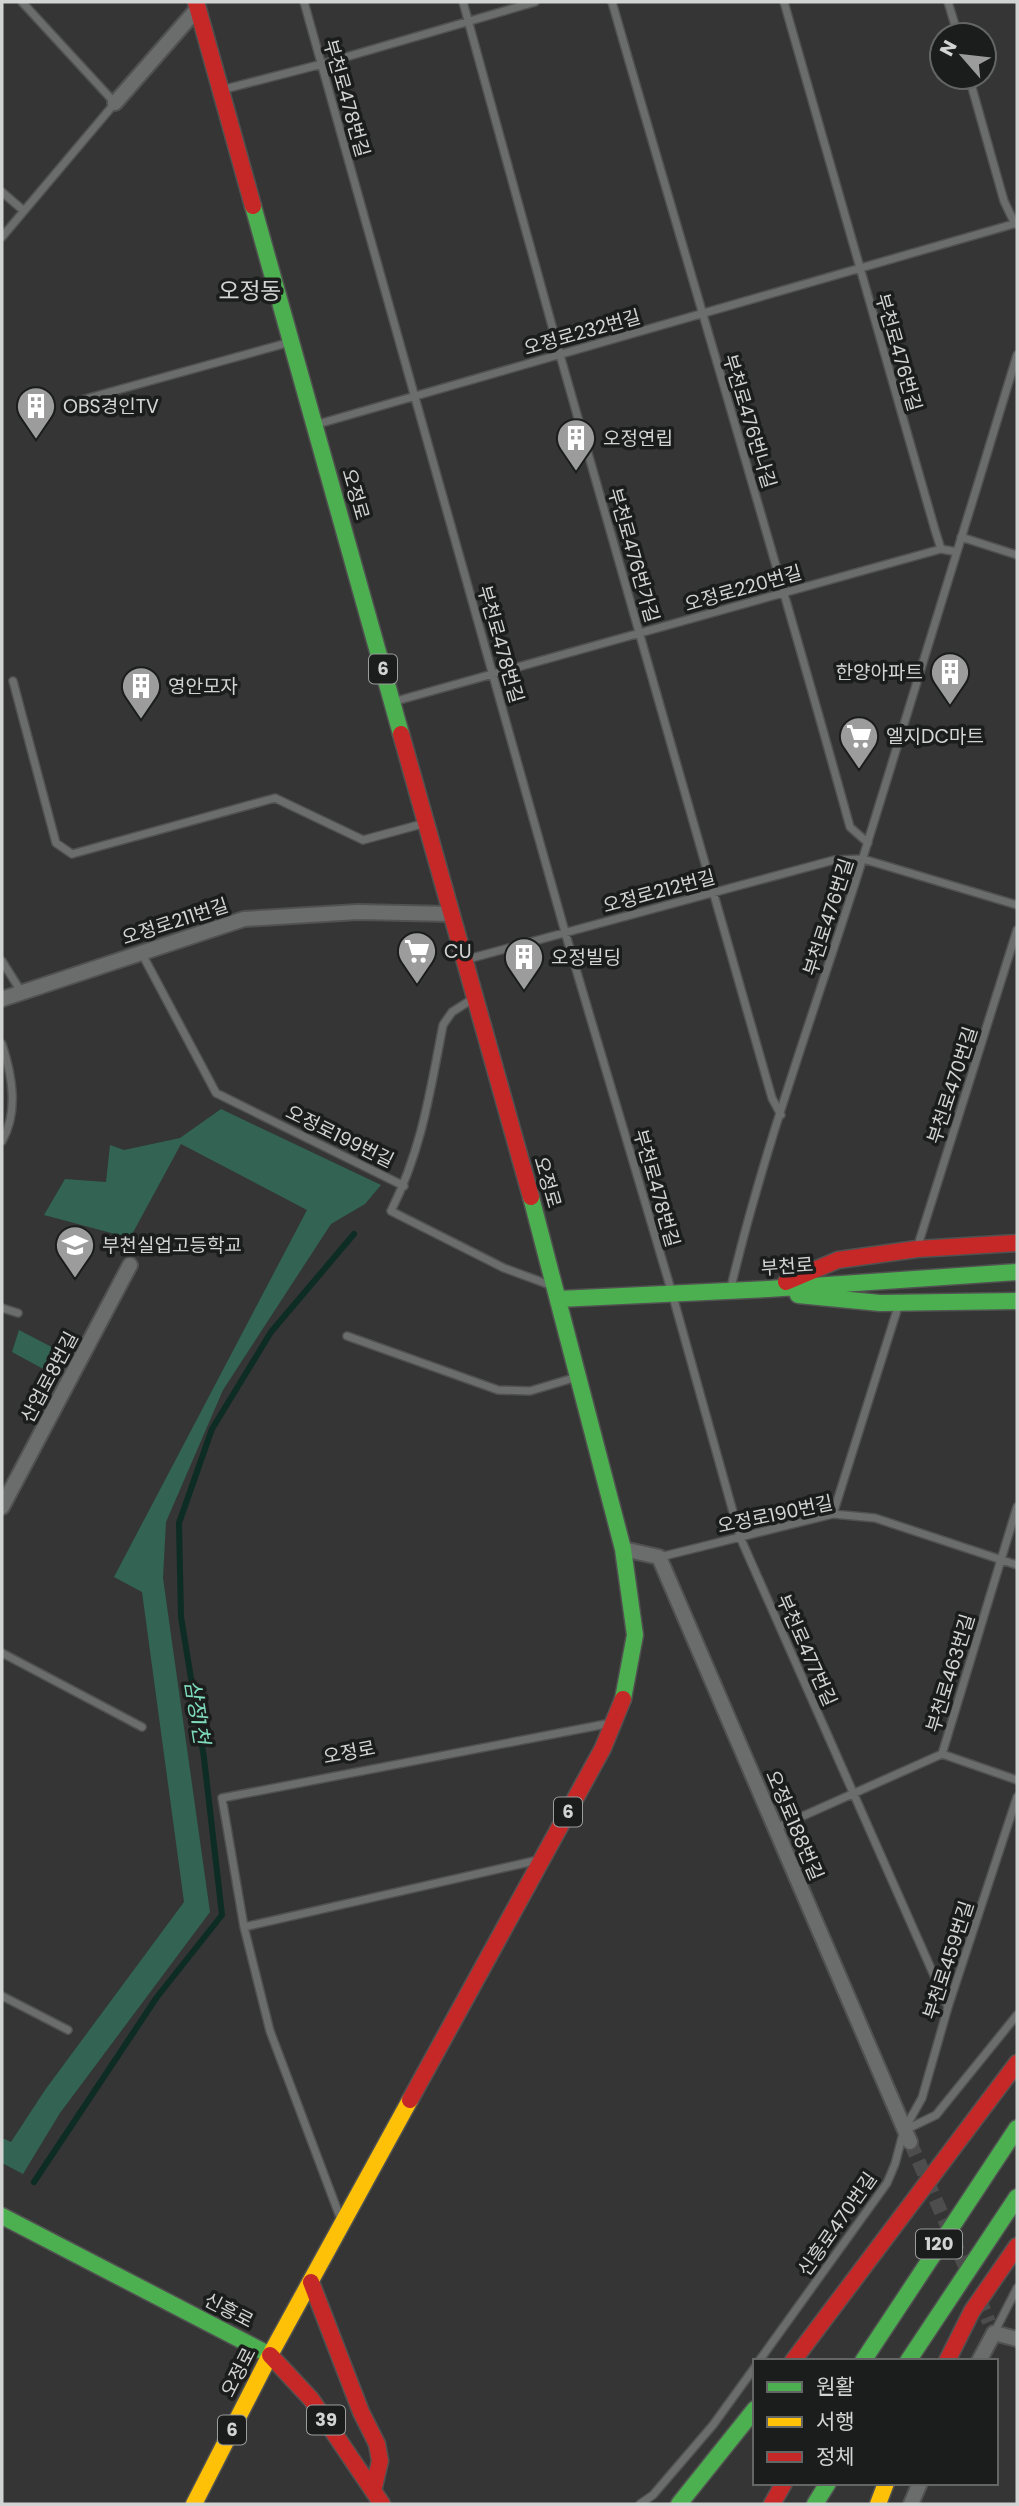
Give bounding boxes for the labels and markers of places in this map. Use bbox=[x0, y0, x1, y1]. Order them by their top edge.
building icon: OBS경인TV bbox=[15, 385, 57, 440]
place label: OBS경인TV bbox=[63, 393, 159, 420]
building icon: 오정연립 bbox=[555, 417, 597, 472]
place label: 오정연립 bbox=[603, 425, 673, 452]
building icon: 한양아파트 bbox=[929, 651, 971, 706]
place label: 한양아파트 bbox=[836, 659, 923, 686]
building icon: 영안모자 bbox=[120, 665, 162, 720]
place label: 영안모자 bbox=[168, 673, 238, 700]
supermarket icon: 엘지DC마트 bbox=[838, 715, 880, 770]
place label: 엘지DC마트 bbox=[886, 723, 984, 750]
supermarket icon: CU bbox=[396, 930, 438, 985]
building icon: 오정빌딩 bbox=[503, 936, 545, 991]
place label: CU bbox=[444, 938, 472, 965]
place label: 오정빌딩 bbox=[551, 944, 621, 971]
school or university icon: 부천실업고등학교 bbox=[54, 1224, 96, 1279]
place label: 부천실업고등학교 bbox=[102, 1232, 242, 1259]

